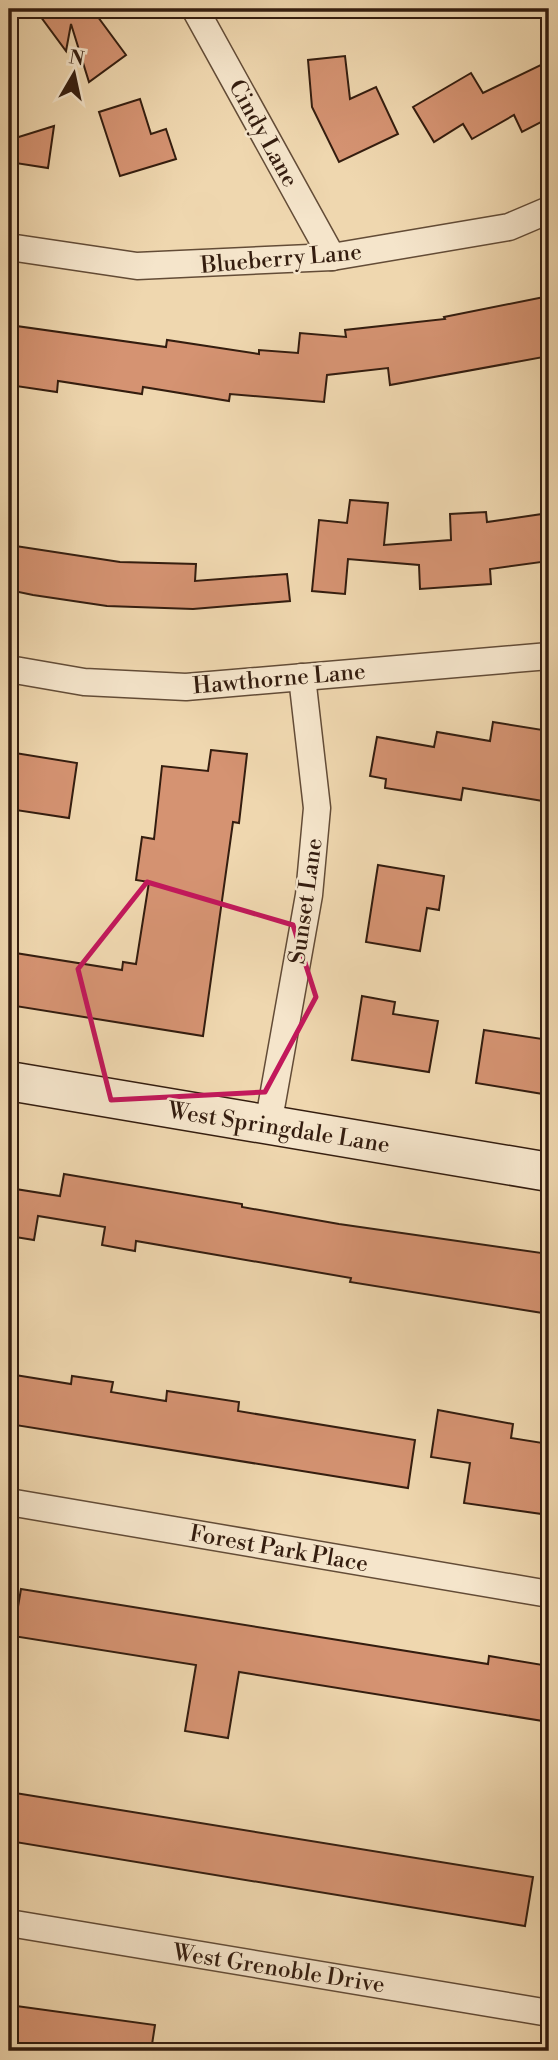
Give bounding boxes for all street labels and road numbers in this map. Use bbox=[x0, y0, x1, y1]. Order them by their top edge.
street label: Cindy Lane bbox=[222, 75, 304, 192]
street label: Blueberry Lane bbox=[198, 238, 363, 280]
street label: Hawthorne Lane bbox=[192, 657, 367, 700]
street label: Sunset Lane bbox=[283, 836, 329, 966]
street label: West Springdale Lane bbox=[165, 1096, 392, 1159]
street label: Forest Park Place bbox=[187, 1519, 370, 1578]
street label: West Grenoble Drive bbox=[170, 1938, 387, 2000]

